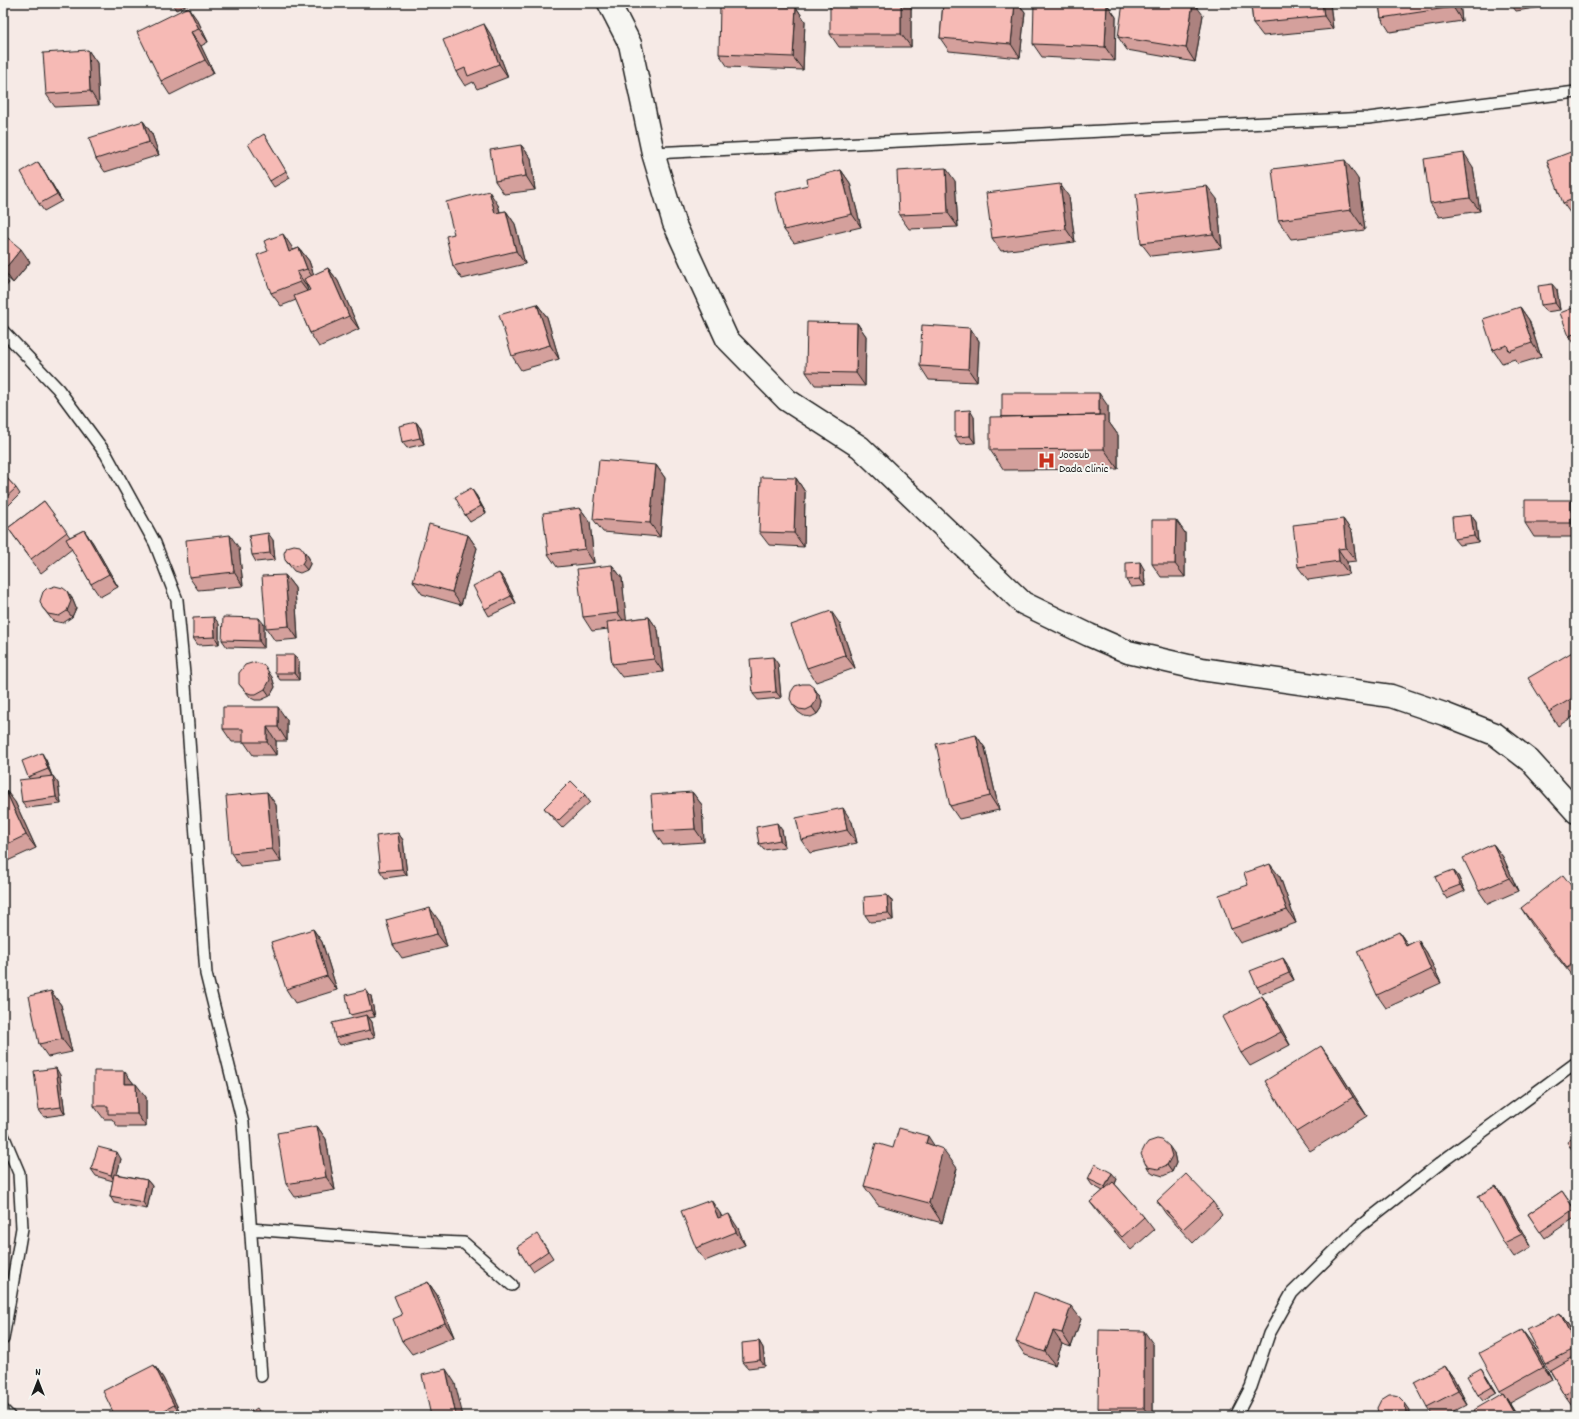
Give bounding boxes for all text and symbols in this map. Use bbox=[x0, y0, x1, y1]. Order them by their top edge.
place label: Joosub Dada Clinic bbox=[1059, 447, 1109, 478]
hospital icon: Joosub Dada Clinic bbox=[1036, 451, 1056, 471]
north arrow bbox=[18, 1361, 58, 1401]
text: N bbox=[35, 1365, 41, 1381]

